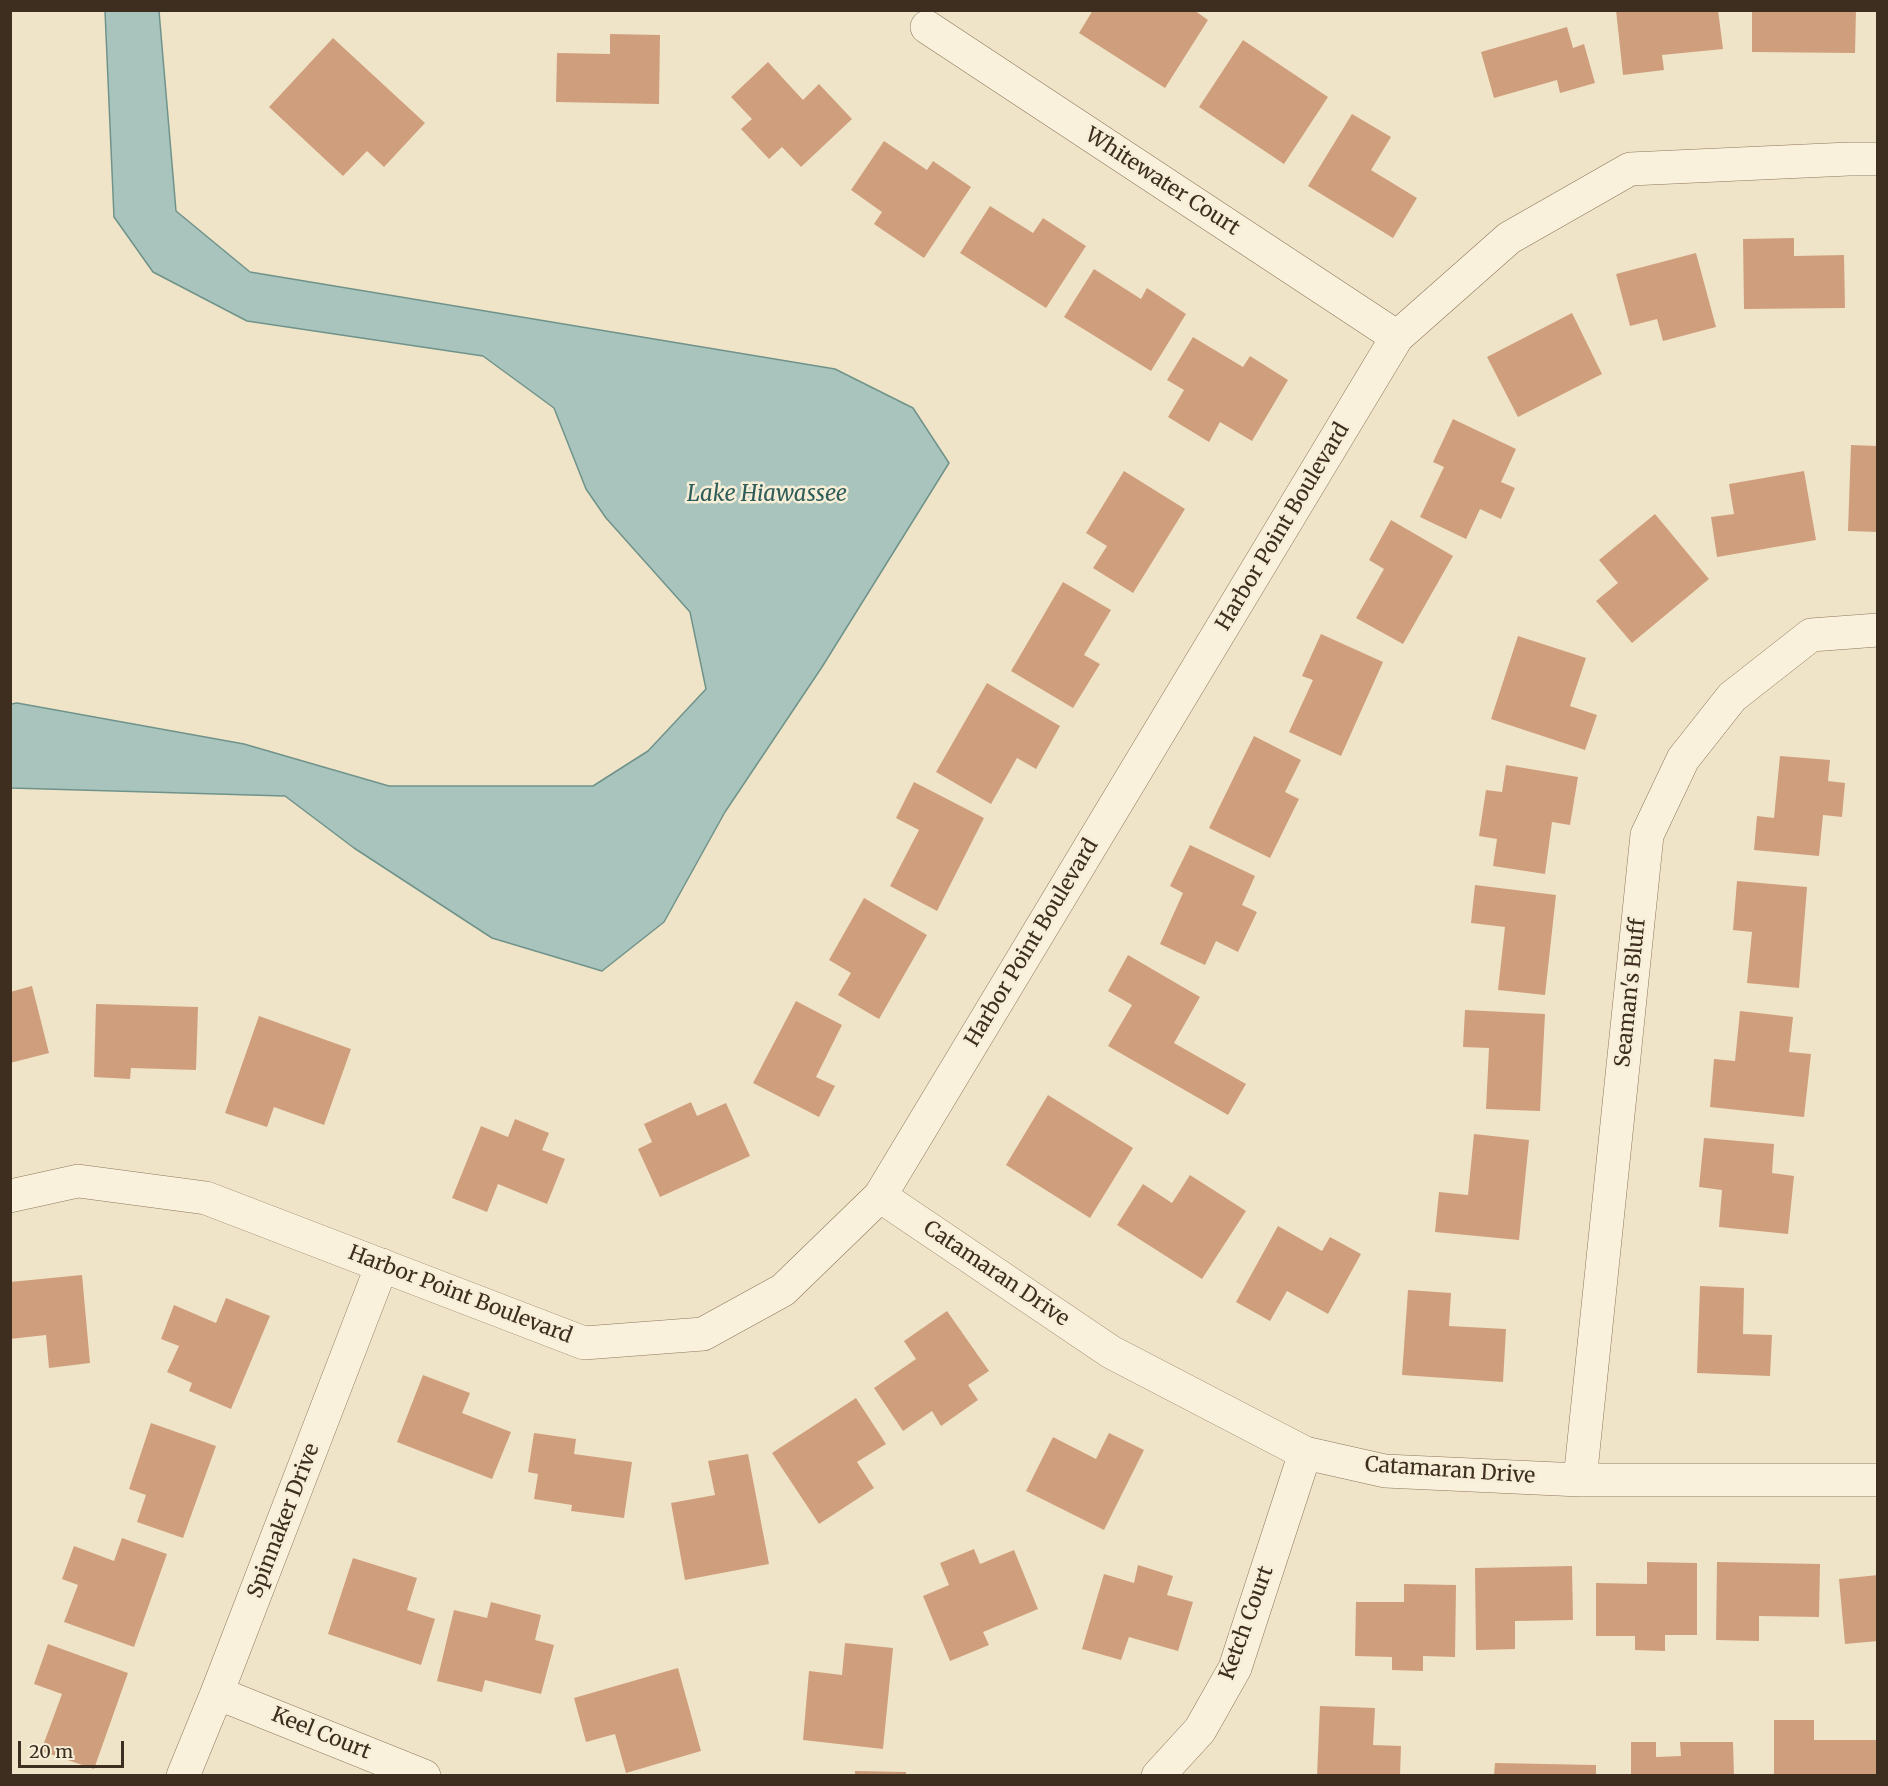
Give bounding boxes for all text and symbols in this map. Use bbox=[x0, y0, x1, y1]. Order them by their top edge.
street label: Whitewater Court bbox=[1080, 123, 1244, 241]
street label: Harbor Point Boulevard bbox=[1211, 419, 1355, 635]
water label: Lake Hiawassee bbox=[687, 482, 847, 508]
street label: Harbor Point Boulevard bbox=[960, 835, 1104, 1051]
street label: Seaman's Bluff bbox=[1611, 917, 1651, 1069]
street label: Catamaran Drive bbox=[918, 1216, 1074, 1332]
street label: Harbor Point Boulevard bbox=[345, 1241, 575, 1349]
street label: Spinnaker Drive bbox=[243, 1440, 325, 1602]
street label: Catamaran Drive bbox=[1364, 1452, 1536, 1490]
street label: Ketch Court bbox=[1215, 1563, 1279, 1683]
street label: Keel Court bbox=[268, 1703, 374, 1765]
scale bar bbox=[21, 1729, 128, 1767]
text: 20 m bbox=[29, 1740, 73, 1763]

